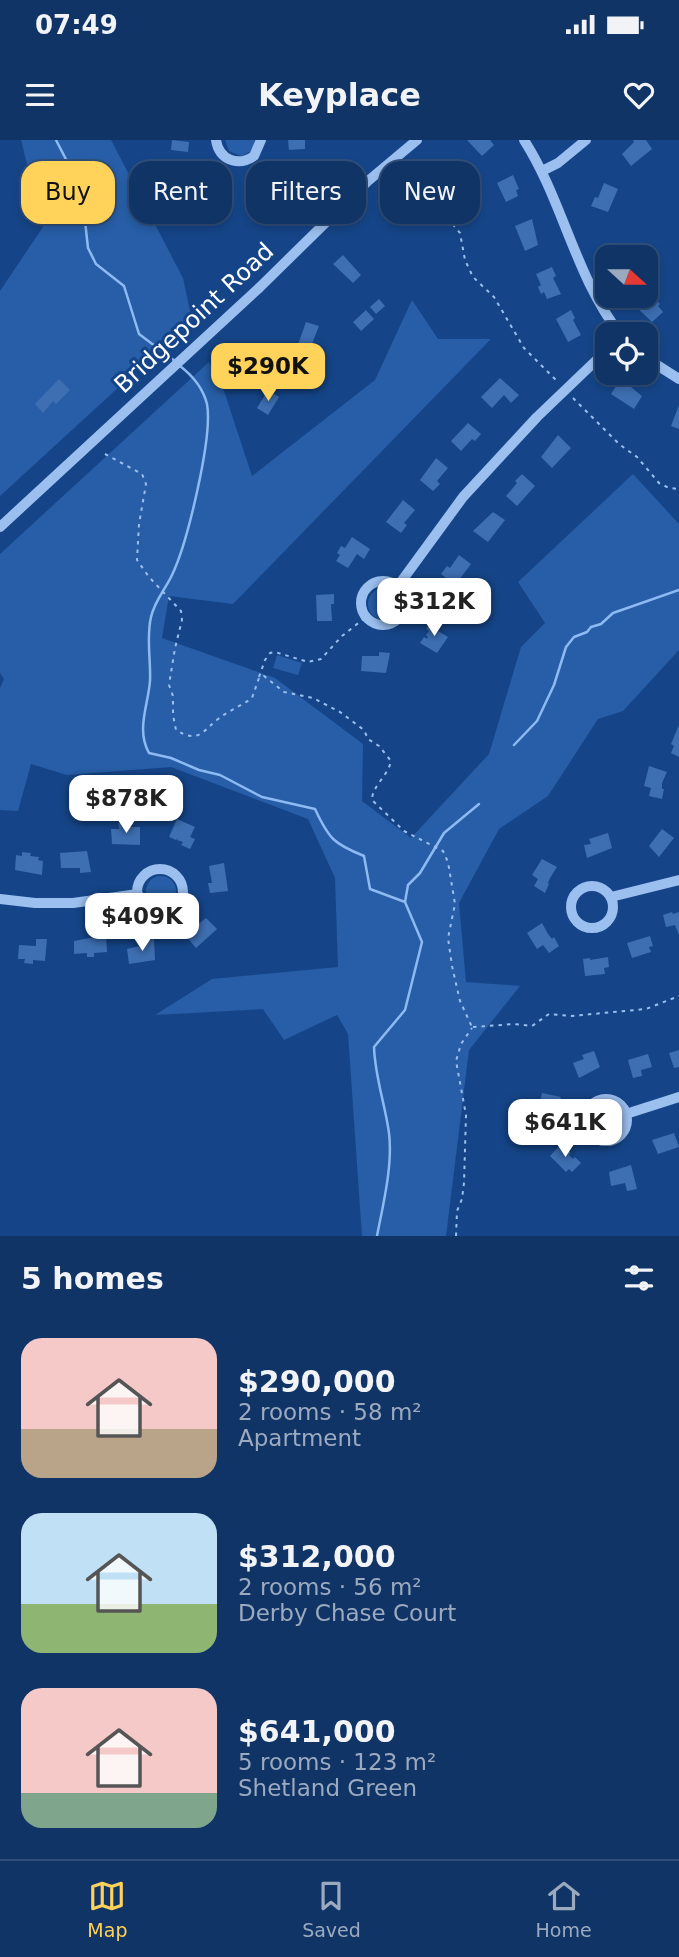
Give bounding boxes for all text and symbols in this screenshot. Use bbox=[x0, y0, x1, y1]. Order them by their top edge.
text: 07:49 bbox=[35, 10, 118, 40]
icon: menu bbox=[21, 76, 59, 114]
text: Keyplace bbox=[258, 76, 421, 114]
icon: heart bbox=[620, 76, 658, 114]
chip: Buy bbox=[21, 161, 115, 224]
chip: Rent bbox=[129, 161, 232, 224]
chip: Filters bbox=[246, 161, 366, 224]
chip: New bbox=[380, 161, 480, 224]
street label: Bridgepoint Road bbox=[109, 237, 279, 399]
north arrow bbox=[595, 245, 658, 308]
map controls bbox=[595, 245, 658, 385]
button: locate bbox=[595, 322, 658, 385]
pin: $290K bbox=[219, 344, 317, 403]
text: $290K bbox=[227, 353, 309, 379]
pin: $312K bbox=[385, 578, 483, 638]
text: $312K bbox=[393, 588, 475, 614]
pin: $878K bbox=[77, 776, 175, 835]
text: $878K bbox=[85, 785, 167, 811]
pin: $409K bbox=[93, 894, 191, 953]
text: $409K bbox=[101, 903, 183, 929]
pin: $641K bbox=[516, 1100, 614, 1159]
text: $641K bbox=[524, 1109, 606, 1135]
icon: filters bbox=[620, 1259, 658, 1297]
text: 5 homes bbox=[21, 1261, 164, 1296]
text: $290,000 bbox=[238, 1364, 396, 1399]
icon: home bbox=[77, 1366, 161, 1450]
text: 2 rooms · 58 m² bbox=[238, 1399, 422, 1425]
text: Apartment bbox=[238, 1425, 361, 1451]
text: $312,000 bbox=[238, 1539, 396, 1574]
icon: home bbox=[77, 1541, 161, 1625]
text: 2 rooms · 56 m² bbox=[238, 1574, 422, 1600]
text: Derby Chase Court bbox=[238, 1600, 456, 1626]
text: $641,000 bbox=[238, 1714, 396, 1749]
icon: home bbox=[77, 1716, 161, 1800]
text: 5 rooms · 123 m² bbox=[238, 1749, 436, 1775]
text: Shetland Green bbox=[238, 1775, 417, 1801]
tab: Map bbox=[87, 1877, 127, 1941]
tab: Saved bbox=[302, 1877, 361, 1941]
tab: Home bbox=[536, 1877, 592, 1941]

